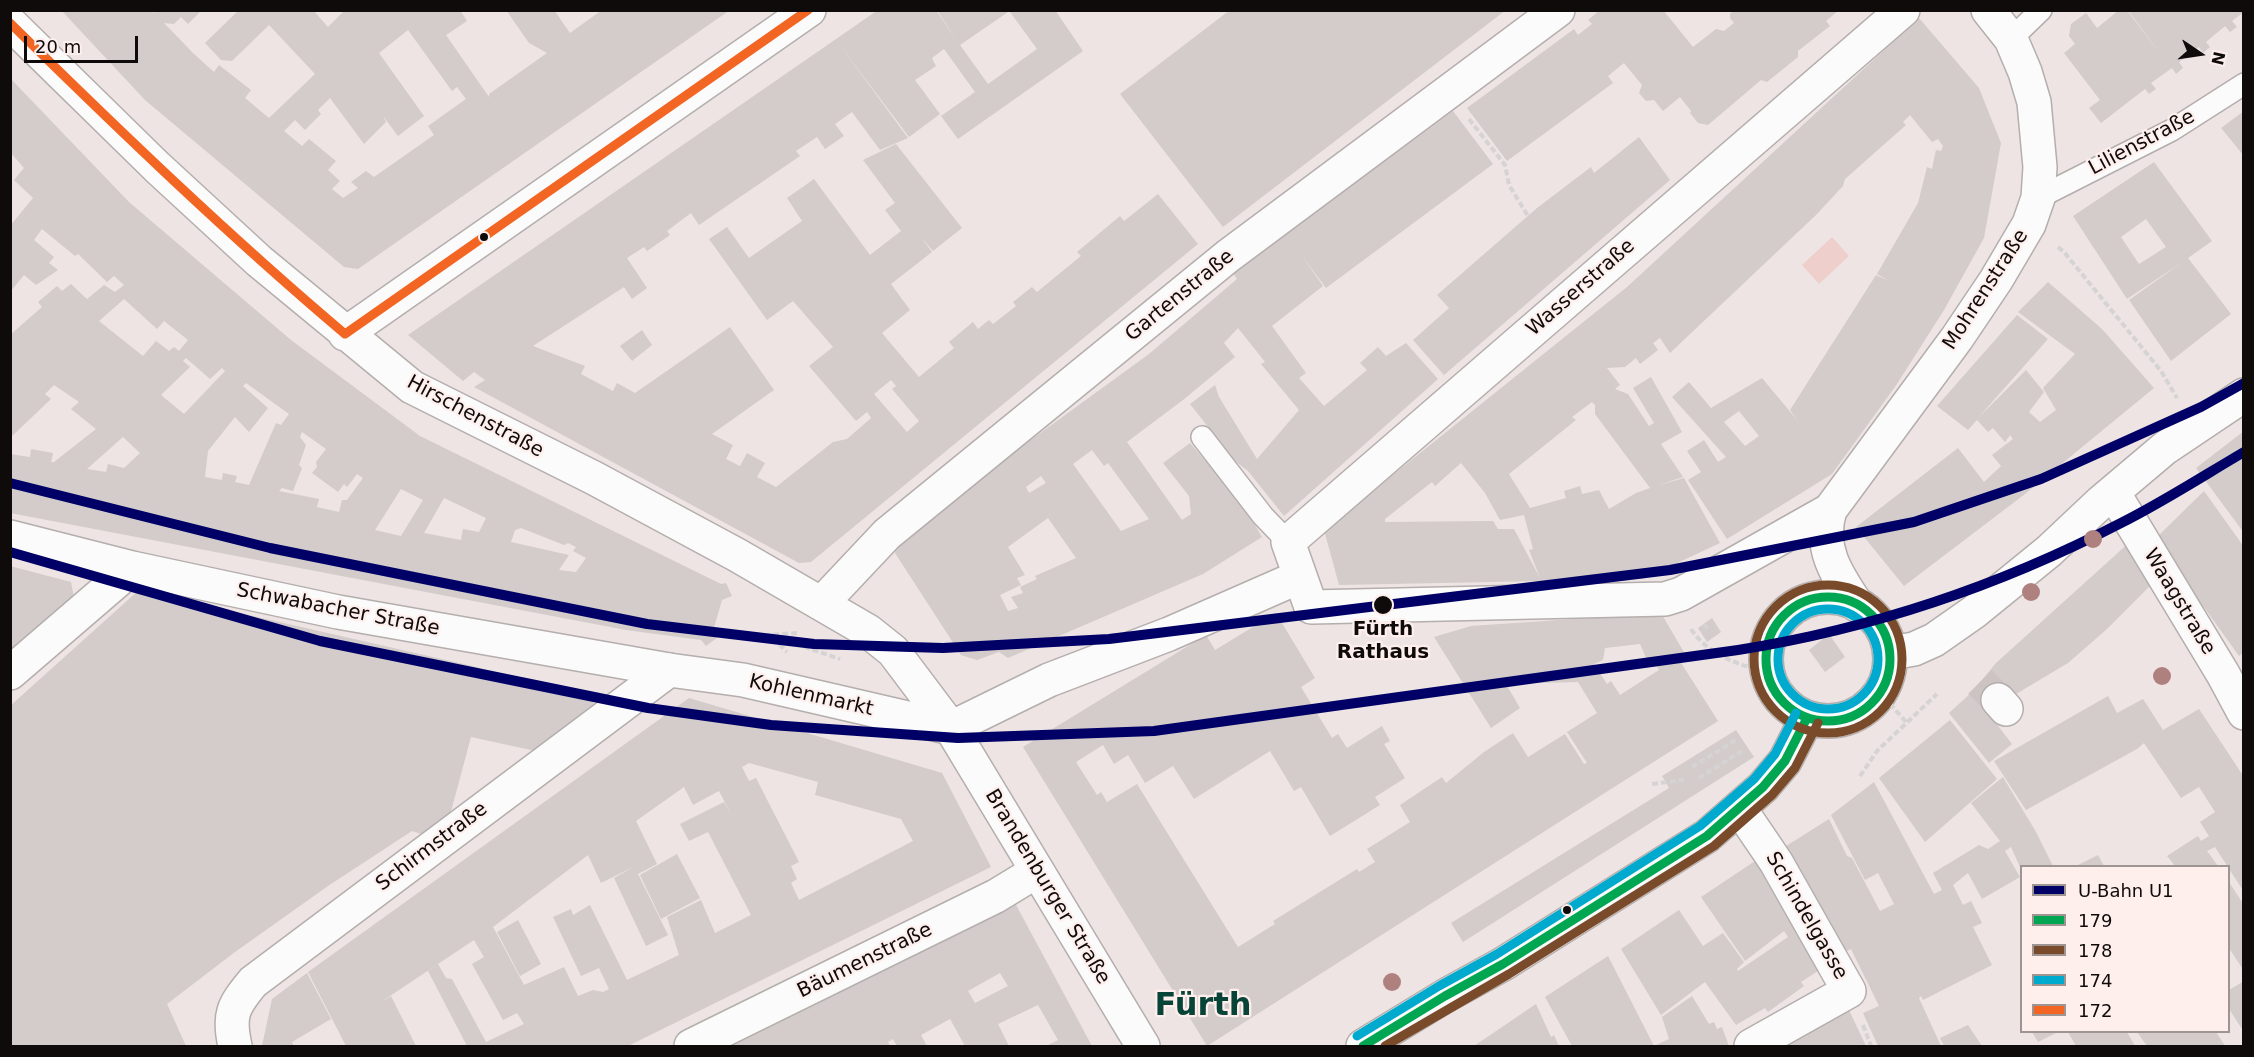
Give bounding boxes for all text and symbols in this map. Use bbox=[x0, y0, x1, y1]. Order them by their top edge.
scale bar bbox=[27, 24, 141, 62]
north arrow bbox=[2170, 24, 2230, 84]
text: 20 m bbox=[35, 36, 81, 57]
text: N bbox=[2207, 49, 2229, 67]
street label: Lilienstraße bbox=[2085, 105, 2199, 181]
street label: Mohrenstraße bbox=[1938, 225, 2034, 355]
unlabelled marker bbox=[478, 231, 490, 243]
street label: Wasserstraße bbox=[1522, 234, 1640, 342]
street label: Gartenstraße bbox=[1121, 245, 1239, 347]
street label: Hirschenstraße bbox=[402, 371, 548, 463]
street label: Waagstraße bbox=[2138, 545, 2220, 659]
street label: Schwabacher Straße bbox=[234, 579, 442, 641]
marker: Fürth Rathaus bbox=[1372, 594, 1394, 616]
place label: Fürth Rathaus bbox=[1337, 618, 1429, 665]
street label: Kohlenmarkt bbox=[746, 670, 876, 722]
street label: Brandenburger Straße bbox=[979, 785, 1115, 989]
street label: Schirmstraße bbox=[372, 797, 492, 897]
street label: Schindelgasse bbox=[1760, 848, 1852, 984]
legend bbox=[2020, 865, 2230, 1033]
text: U-Bahn U1 bbox=[2078, 880, 2174, 901]
unlabelled marker bbox=[1561, 904, 1573, 916]
text: 179 bbox=[2078, 910, 2112, 931]
street label: Bäumenstraße bbox=[794, 918, 936, 1004]
text: 178 bbox=[2078, 940, 2112, 961]
text: 174 bbox=[2078, 970, 2112, 991]
district label: Fürth bbox=[1155, 988, 1251, 1026]
text: 172 bbox=[2078, 1000, 2112, 1021]

